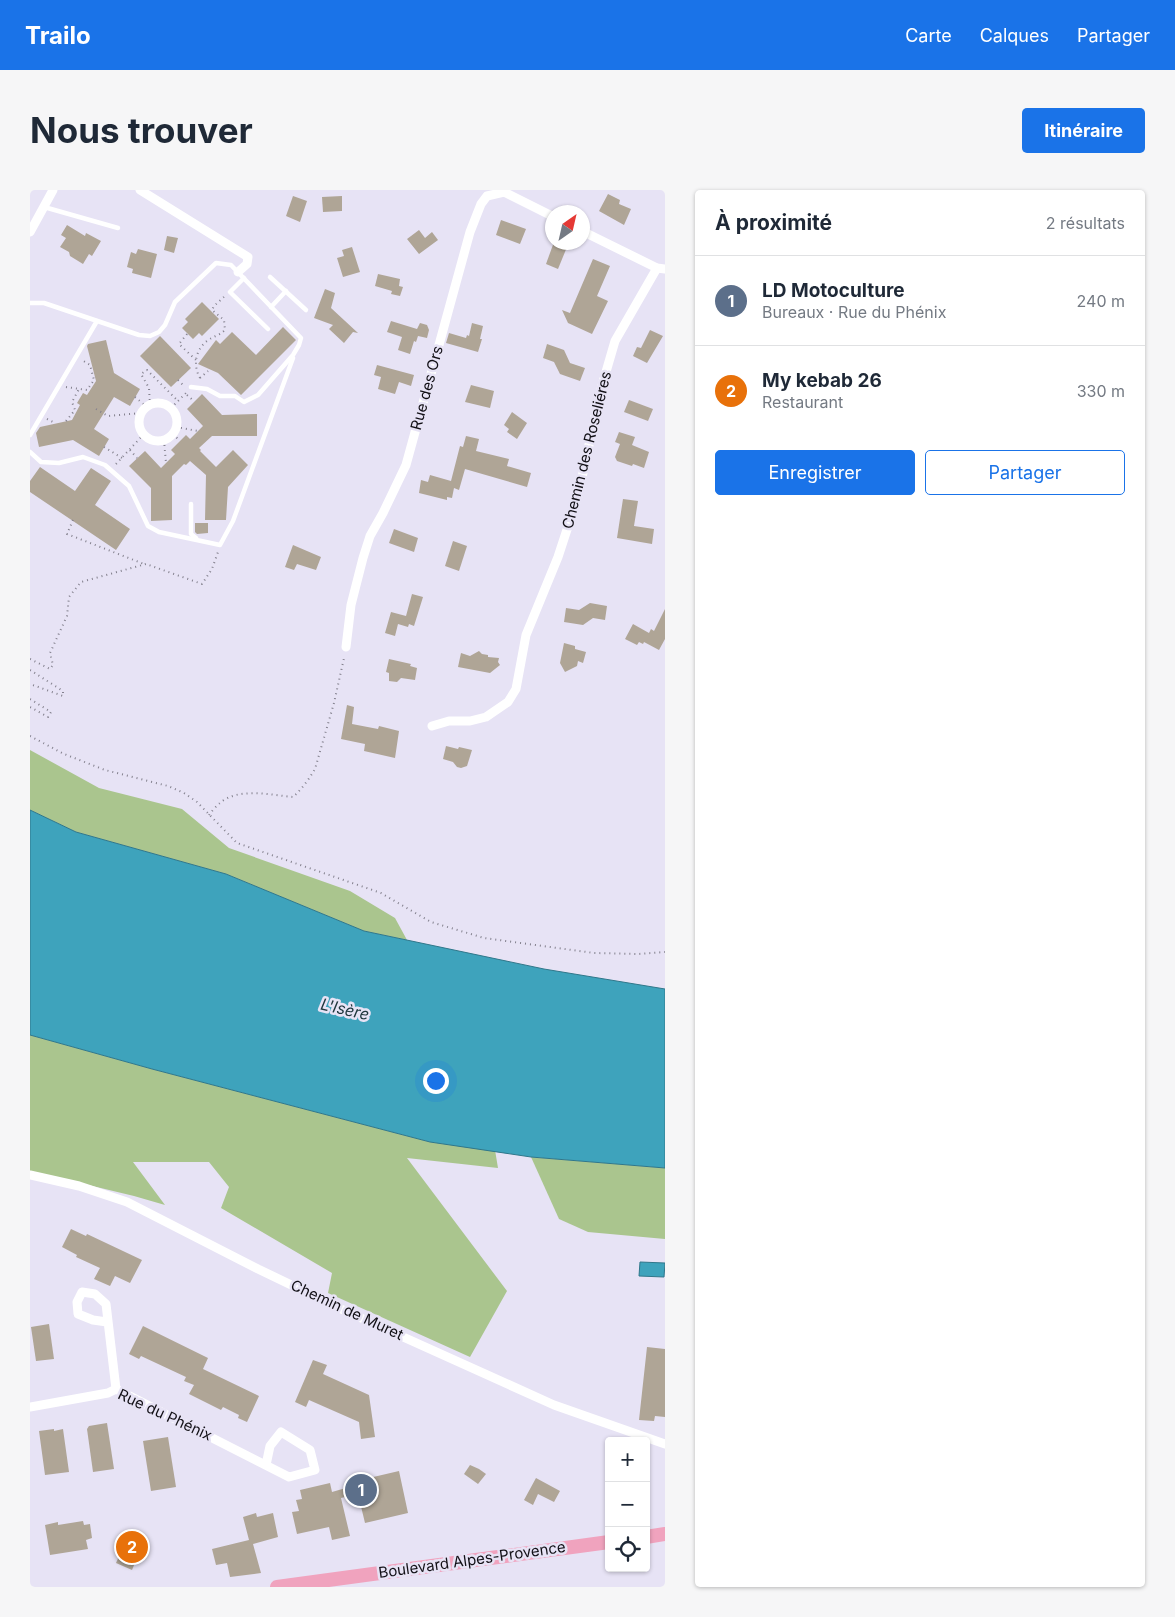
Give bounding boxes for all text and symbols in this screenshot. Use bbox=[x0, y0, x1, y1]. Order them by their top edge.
text: Trailo bbox=[25, 21, 91, 50]
text: Carte bbox=[905, 25, 952, 46]
text: Calques bbox=[980, 25, 1049, 46]
text: Partager bbox=[1077, 25, 1150, 46]
button: Itinéraire bbox=[1022, 108, 1145, 153]
text: Nous trouver bbox=[30, 109, 253, 151]
north arrow bbox=[545, 205, 590, 250]
text: À proximité bbox=[715, 210, 832, 235]
text: 2 résultats bbox=[1046, 213, 1125, 233]
text: LD Motoculture bbox=[762, 279, 905, 302]
text: 1 bbox=[728, 291, 734, 311]
text: 240 m bbox=[1077, 291, 1125, 311]
text: Bureaux · Rue du Phénix bbox=[762, 302, 946, 322]
street label: Rue des Ors bbox=[406, 344, 447, 432]
street label: Chemin des Roseliéres bbox=[558, 369, 615, 531]
text: My kebab 26 bbox=[762, 369, 882, 392]
text: 2 bbox=[726, 381, 736, 401]
text: 330 m bbox=[1077, 381, 1125, 401]
text: Restaurant bbox=[762, 392, 843, 412]
button: Enregistrer bbox=[715, 450, 915, 495]
button: Partager bbox=[925, 450, 1125, 495]
water label: L'Isère bbox=[319, 994, 371, 1024]
your location bbox=[423, 1068, 449, 1094]
street label: Chemin de Muret bbox=[288, 1275, 407, 1344]
street label: Rue du Phénix bbox=[115, 1384, 215, 1445]
map controls bbox=[605, 1437, 650, 1572]
button: + bbox=[605, 1437, 650, 1482]
pin: 1 bbox=[345, 1471, 377, 1509]
button: − bbox=[605, 1482, 650, 1527]
button: locate bbox=[605, 1527, 650, 1572]
pin: 2 bbox=[116, 1528, 148, 1566]
street label: Boulevard Alpes-Provence bbox=[377, 1537, 567, 1582]

